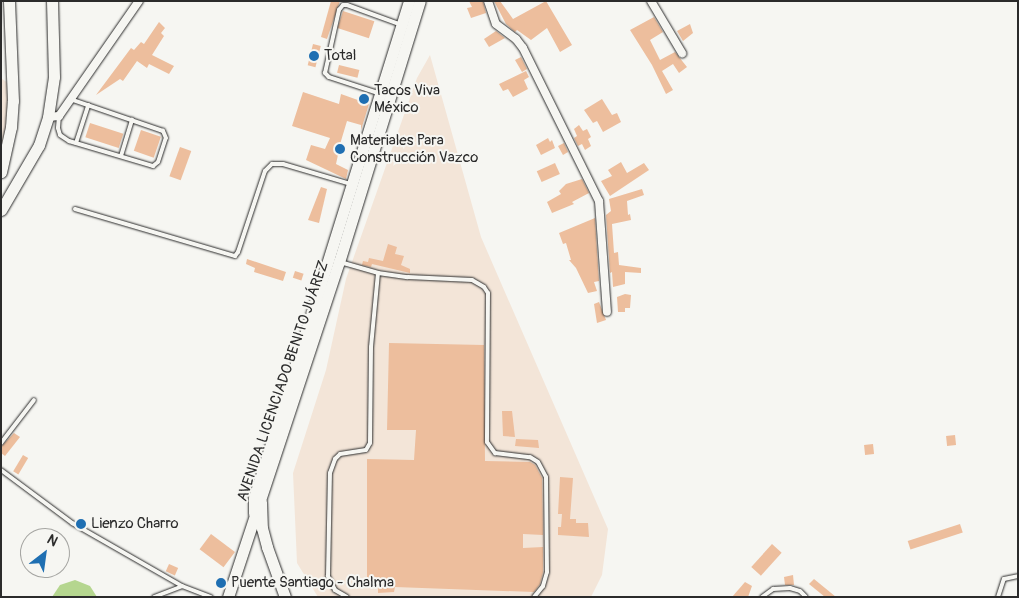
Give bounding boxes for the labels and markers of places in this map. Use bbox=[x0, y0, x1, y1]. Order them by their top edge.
place label: Total bbox=[324, 47, 356, 65]
marker: Total bbox=[308, 50, 320, 62]
place label: Tacos Viva México bbox=[374, 81, 440, 116]
marker: Tacos Viva México bbox=[358, 93, 370, 105]
place label: Materiales Para Construcción Vazco bbox=[350, 131, 478, 166]
marker: Materiales Para Construcción Vazco bbox=[334, 143, 346, 155]
place label: Lienzo Charro bbox=[91, 515, 179, 533]
marker: Lienzo Charro bbox=[75, 518, 87, 530]
place label: Puente Santiago - Chalma bbox=[231, 574, 394, 592]
marker: Puente Santiago - Chalma bbox=[215, 577, 227, 589]

